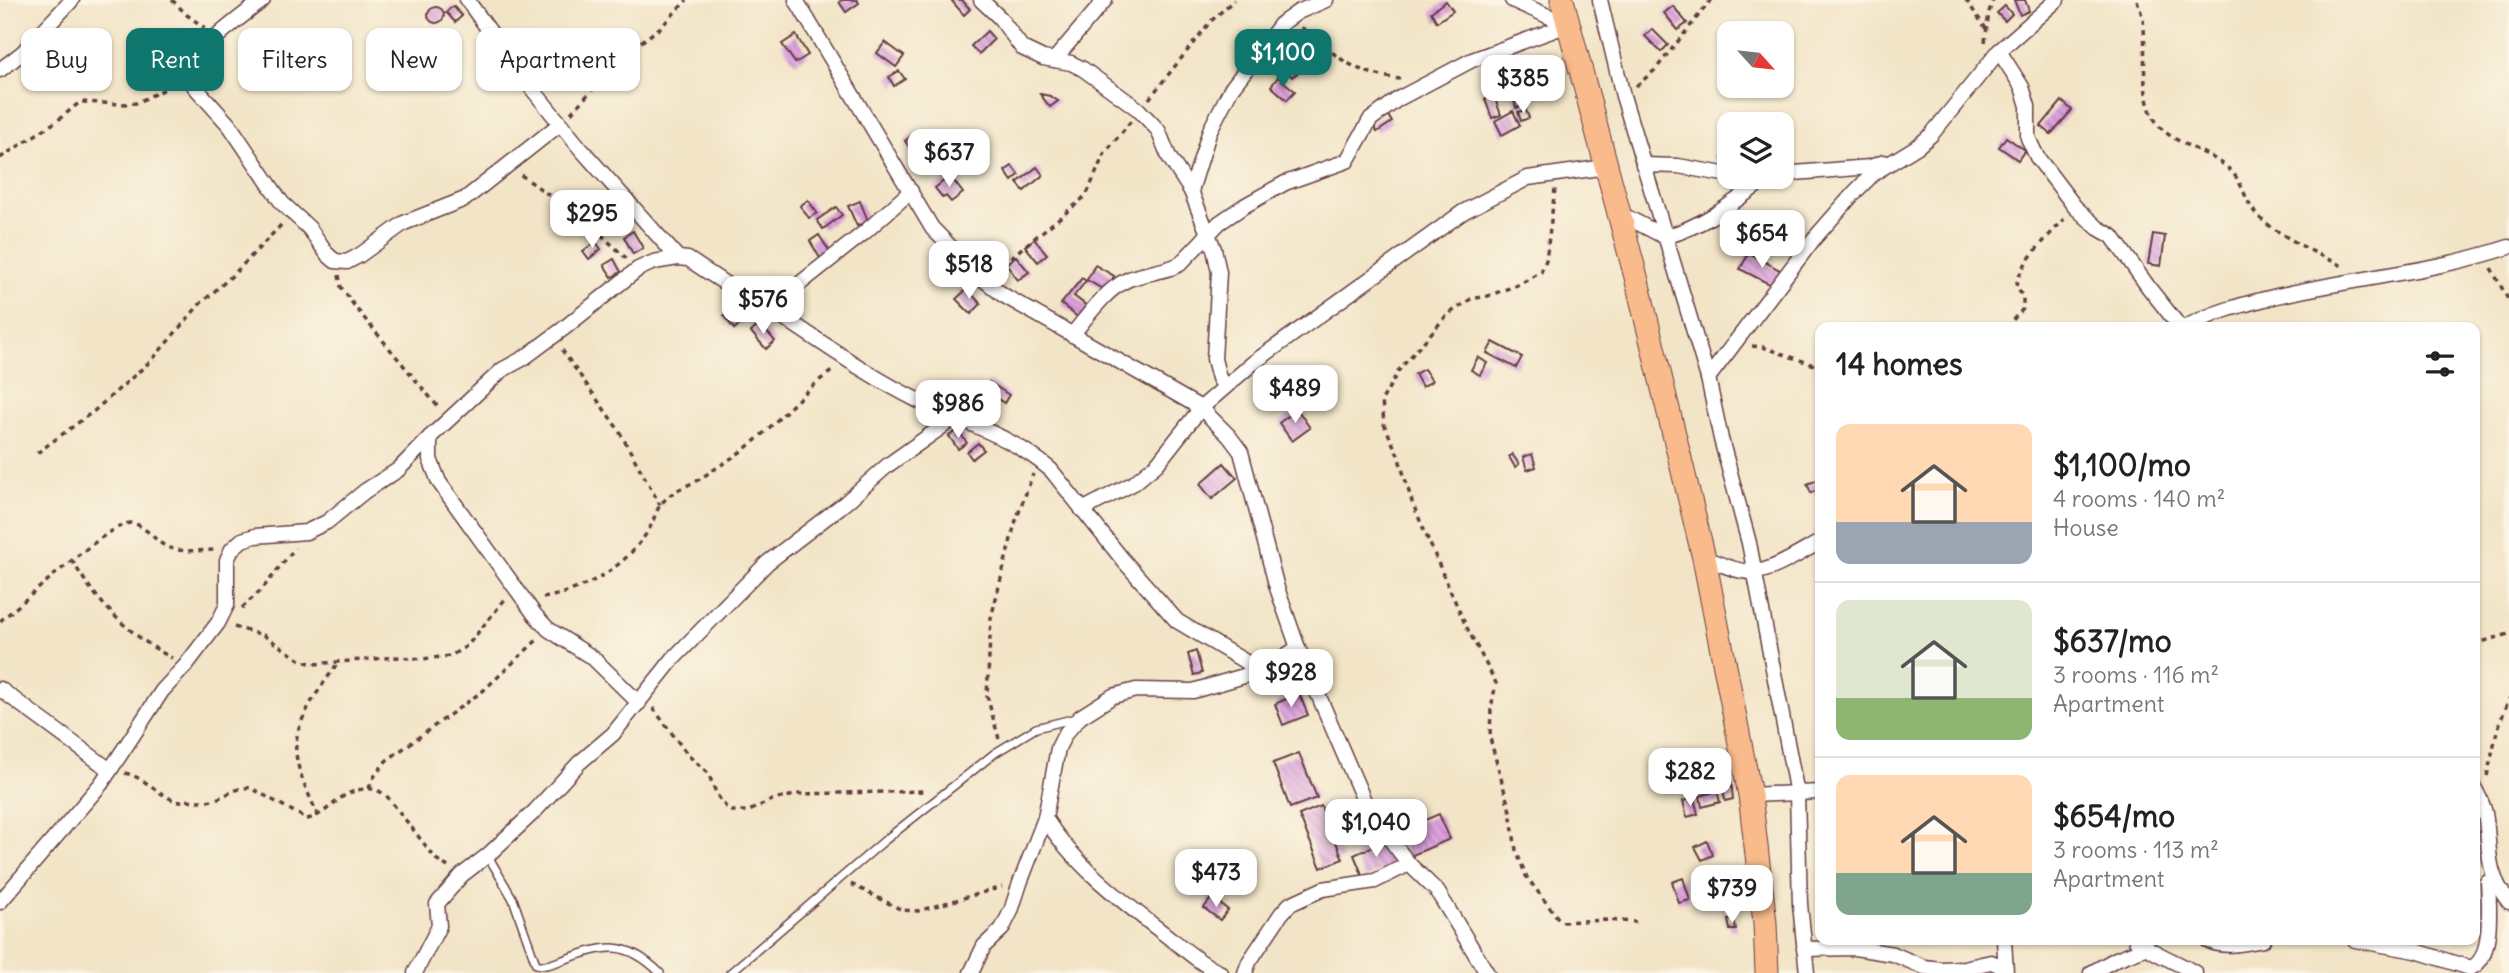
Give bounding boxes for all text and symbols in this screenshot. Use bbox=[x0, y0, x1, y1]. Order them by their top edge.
north arrow bbox=[1717, 21, 1794, 98]
map controls bbox=[1717, 21, 1794, 189]
chip: Buy bbox=[21, 28, 112, 91]
chip: Rent bbox=[126, 28, 224, 91]
chip: Filters bbox=[238, 28, 352, 91]
chip: New bbox=[366, 28, 462, 91]
chip: Apartment bbox=[476, 28, 640, 91]
pin: $1,100 bbox=[1226, 29, 1340, 89]
text: $1,100 bbox=[1251, 37, 1315, 66]
pin: $385 bbox=[1482, 55, 1564, 115]
text: $385 bbox=[1497, 63, 1549, 92]
button: layers bbox=[1717, 112, 1794, 189]
pin: $637 bbox=[908, 130, 990, 189]
text: $637 bbox=[924, 137, 974, 166]
pin: $295 bbox=[551, 190, 633, 250]
text: $295 bbox=[566, 198, 618, 227]
pin: $654 bbox=[1721, 210, 1803, 270]
text: $654 bbox=[1736, 218, 1788, 247]
pin: $518 bbox=[928, 242, 1010, 301]
text: $518 bbox=[945, 249, 993, 278]
pin: $576 bbox=[722, 276, 804, 336]
text: $576 bbox=[738, 284, 788, 313]
text: 14 homes bbox=[1836, 345, 1963, 383]
icon: filters bbox=[2421, 345, 2459, 383]
pin: $489 bbox=[1254, 366, 1336, 425]
text: $489 bbox=[1269, 373, 1321, 402]
pin: $986 bbox=[917, 380, 999, 440]
text: $986 bbox=[932, 388, 984, 417]
text: $1,100/mo bbox=[2053, 446, 2191, 484]
icon: home bbox=[1892, 452, 1976, 536]
text: 4 rooms · 140 m² bbox=[2053, 484, 2225, 513]
text: House bbox=[2053, 513, 2119, 542]
text: $637/mo bbox=[2053, 622, 2172, 660]
icon: home bbox=[1892, 628, 1976, 712]
pin: $928 bbox=[1250, 650, 1332, 709]
text: $928 bbox=[1265, 657, 1317, 686]
text: 3 rooms · 116 m² bbox=[2053, 660, 2219, 689]
text: Apartment bbox=[2053, 689, 2165, 718]
pin: $282 bbox=[1649, 748, 1731, 808]
text: $282 bbox=[1664, 756, 1716, 785]
text: $654/mo bbox=[2053, 797, 2175, 835]
pin: $1,040 bbox=[1319, 800, 1433, 859]
icon: home bbox=[1892, 803, 1976, 887]
text: $1,040 bbox=[1341, 807, 1411, 836]
text: 3 rooms · 113 m² bbox=[2053, 835, 2219, 864]
pin: $473 bbox=[1175, 850, 1257, 909]
text: $473 bbox=[1191, 857, 1241, 886]
text: Apartment bbox=[2053, 864, 2165, 893]
pin: $739 bbox=[1691, 866, 1773, 925]
text: $739 bbox=[1707, 873, 1757, 902]

